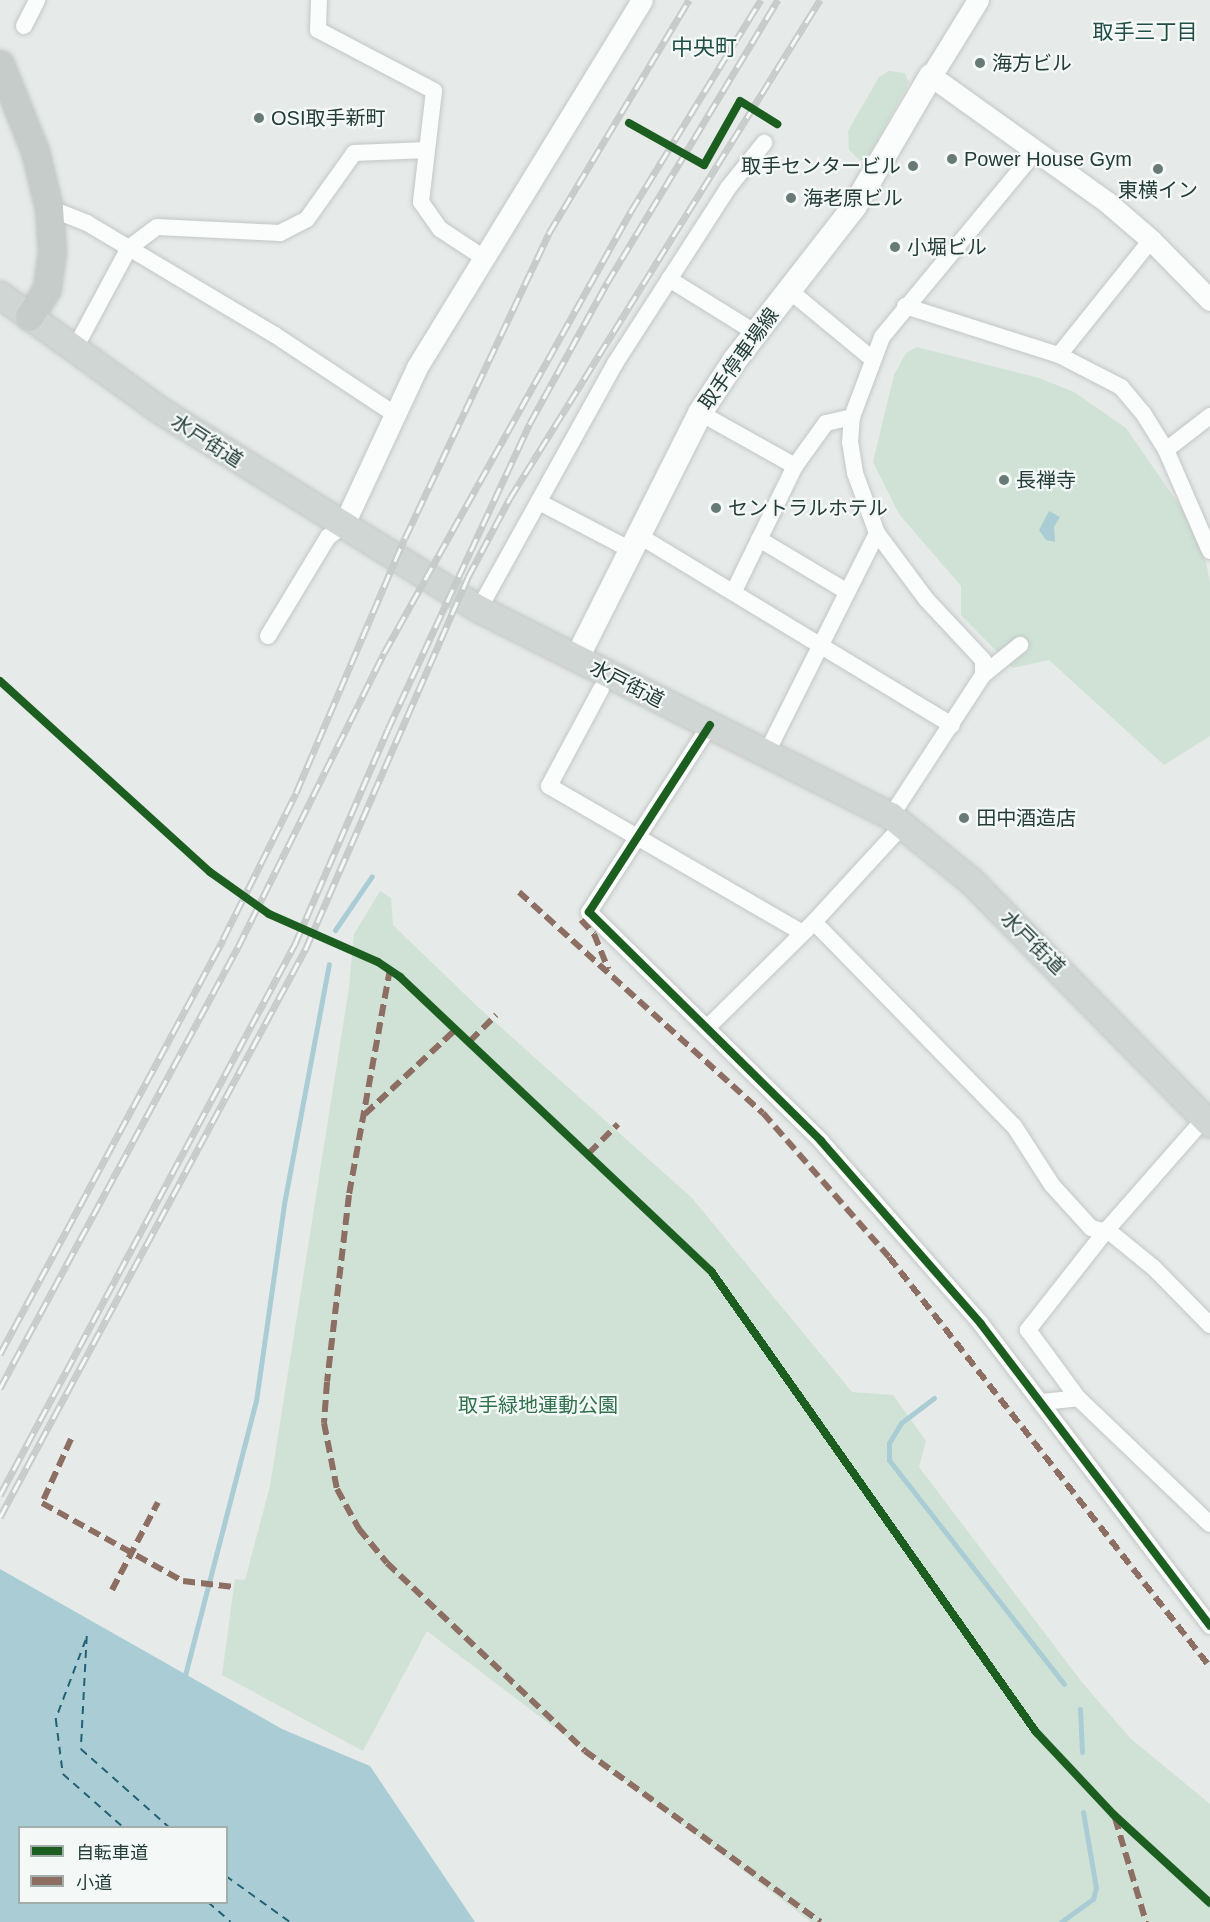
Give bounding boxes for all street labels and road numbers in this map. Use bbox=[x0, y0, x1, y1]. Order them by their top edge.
street label: 取手停車場線 bbox=[694, 303, 784, 415]
street label: 水戸街道 bbox=[167, 409, 247, 473]
street label: 水戸街道 bbox=[586, 655, 668, 713]
street label: 水戸街道 bbox=[996, 906, 1070, 980]

